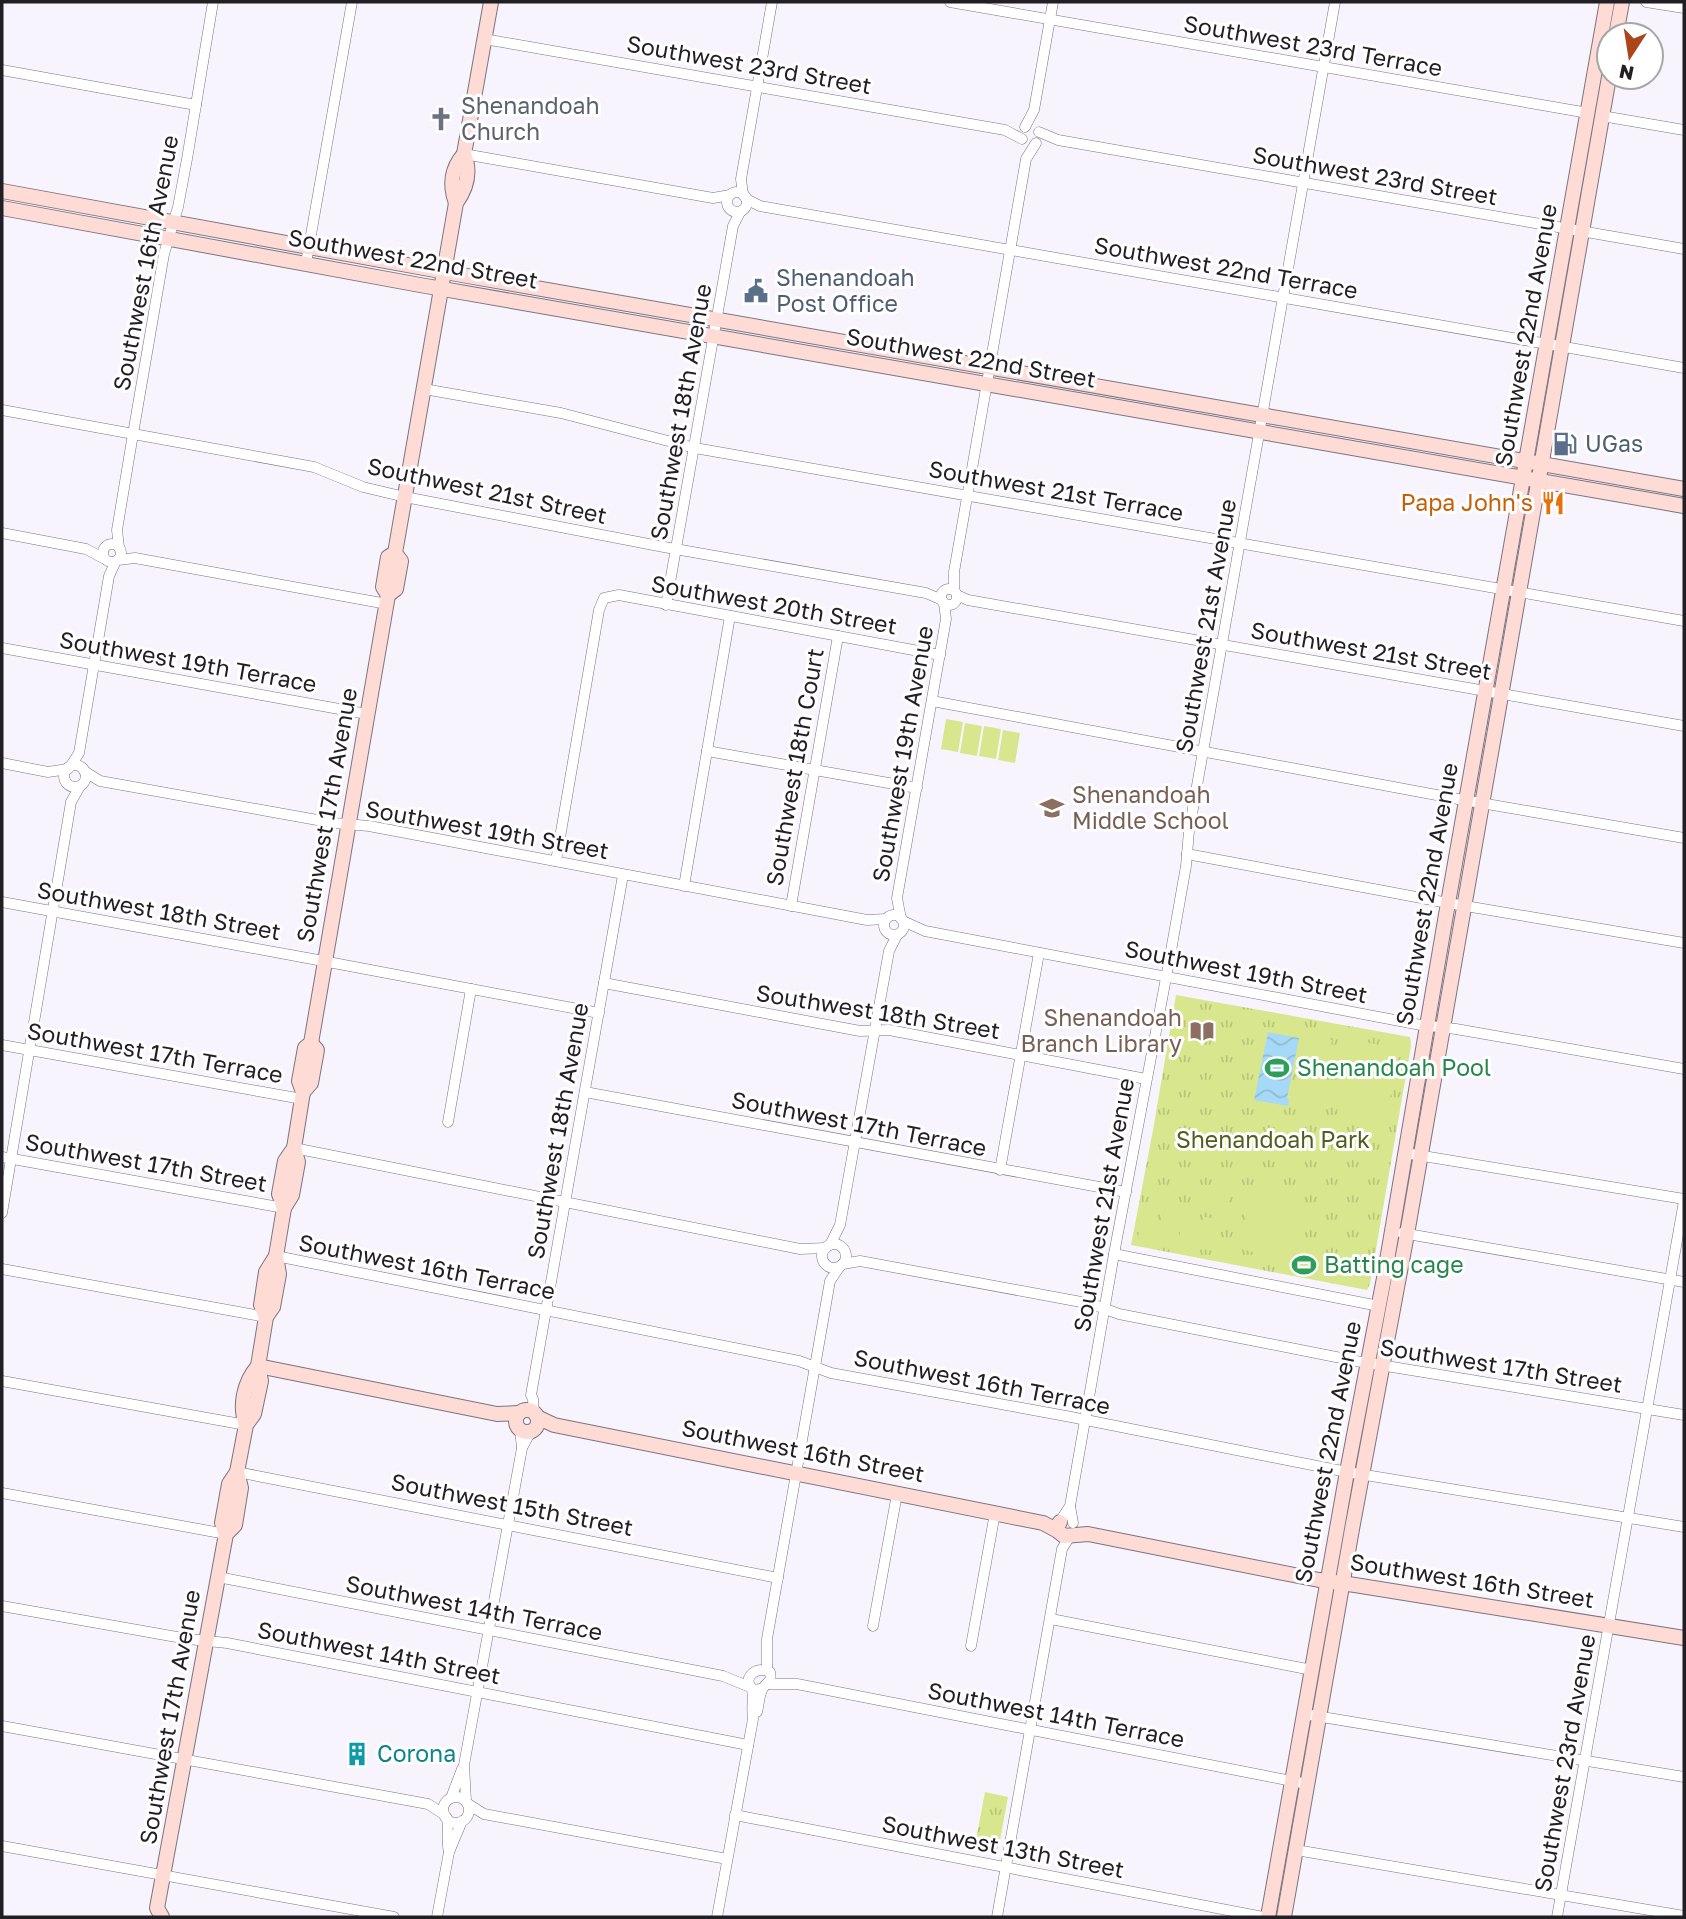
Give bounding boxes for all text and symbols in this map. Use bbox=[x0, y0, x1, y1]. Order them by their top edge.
street label: Southwest 23rd Terrace bbox=[1182, 8, 1445, 82]
north arrow bbox=[1595, 21, 1665, 91]
street label: Southwest 23rd Street bbox=[625, 29, 874, 99]
text: N bbox=[1617, 60, 1636, 86]
place label: Shenandoah Church bbox=[461, 91, 600, 145]
church icon: Shenandoah Church bbox=[427, 105, 455, 133]
street label: Southwest 16th Avenue bbox=[106, 133, 184, 393]
street label: Southwest 23rd Street bbox=[1251, 140, 1500, 210]
street label: Southwest 22nd Avenue bbox=[1488, 201, 1562, 468]
street label: Southwest 22nd Street bbox=[286, 222, 540, 294]
street label: Southwest 22nd Terrace bbox=[1092, 230, 1360, 304]
place label: Shenandoah Post Office bbox=[776, 263, 915, 317]
public building icon: Shenandoah Post Office bbox=[742, 277, 770, 305]
street label: Southwest 18th Avenue bbox=[644, 281, 716, 542]
street label: Southwest 22nd Street bbox=[844, 321, 1098, 393]
place label: UGas bbox=[1585, 429, 1643, 457]
fuel station icon: UGas bbox=[1551, 430, 1579, 458]
street label: Southwest 21st Street bbox=[365, 451, 610, 529]
street label: Southwest 21st Terrace bbox=[927, 454, 1186, 526]
place label: Papa John's bbox=[1400, 488, 1533, 516]
restaurant icon: Papa John's bbox=[1539, 489, 1567, 517]
street label: Southwest 21st Avenue bbox=[1169, 497, 1241, 755]
street label: Southwest 20th Street bbox=[649, 569, 899, 639]
street label: Southwest 21st Street bbox=[1249, 615, 1494, 685]
street label: Southwest 19th Avenue bbox=[866, 623, 938, 884]
street label: Southwest 19th Terrace bbox=[57, 625, 319, 697]
street label: Southwest 18th Court bbox=[759, 646, 829, 888]
street label: Southwest 17th Avenue bbox=[290, 685, 362, 944]
street label: Southwest 22nd Avenue bbox=[1389, 760, 1463, 1027]
place label: Shenandoah Middle School bbox=[1072, 780, 1229, 834]
street label: Southwest 19th Street bbox=[363, 794, 611, 864]
school or university icon: Shenandoah Middle School bbox=[1038, 794, 1066, 822]
street label: Southwest 18th Street bbox=[35, 875, 283, 945]
street label: Southwest 19th Street bbox=[1122, 934, 1370, 1008]
street label: Southwest 18th Street bbox=[754, 978, 1002, 1044]
street label: Southwest 18th Avenue bbox=[521, 1000, 593, 1261]
place label: Shenandoah Branch Library bbox=[1021, 1003, 1182, 1057]
street label: Southwest 17th Terrace bbox=[25, 1016, 285, 1088]
library icon: Shenandoah Branch Library bbox=[1188, 1017, 1216, 1045]
place label: Shenandoah Pool bbox=[1297, 1053, 1491, 1081]
sports icon: Shenandoah Pool bbox=[1263, 1054, 1291, 1082]
street label: Southwest 21st Avenue bbox=[1067, 1076, 1139, 1334]
street label: Southwest 17th Terrace bbox=[729, 1085, 989, 1161]
park label: Shenandoah Park bbox=[1176, 1125, 1370, 1153]
street label: Southwest 17th Street bbox=[23, 1127, 269, 1197]
street label: Southwest 16th Terrace bbox=[297, 1227, 558, 1305]
place label: Batting cage bbox=[1324, 1250, 1464, 1278]
sports icon: Batting cage bbox=[1290, 1251, 1318, 1279]
street label: Southwest 22nd Avenue bbox=[1288, 1318, 1366, 1585]
street label: Southwest 17th Street bbox=[1378, 1332, 1624, 1398]
street label: Southwest 16th Terrace bbox=[852, 1342, 1113, 1420]
street label: Southwest 16th Street bbox=[679, 1413, 927, 1487]
street label: Southwest 15th Street bbox=[389, 1467, 636, 1541]
street label: Southwest 16th Street bbox=[1348, 1547, 1596, 1613]
street label: Southwest 14th Terrace bbox=[344, 1568, 605, 1646]
street label: Southwest 17th Avenue bbox=[133, 1587, 205, 1846]
street label: Southwest 14th Street bbox=[255, 1615, 503, 1689]
street label: Southwest 23rd Avenue bbox=[1528, 1632, 1600, 1894]
street label: Southwest 14th Terrace bbox=[926, 1675, 1187, 1753]
place label: Corona bbox=[377, 1739, 456, 1767]
building icon: Corona bbox=[343, 1740, 371, 1768]
street label: Southwest 13th Street bbox=[880, 1809, 1127, 1883]

